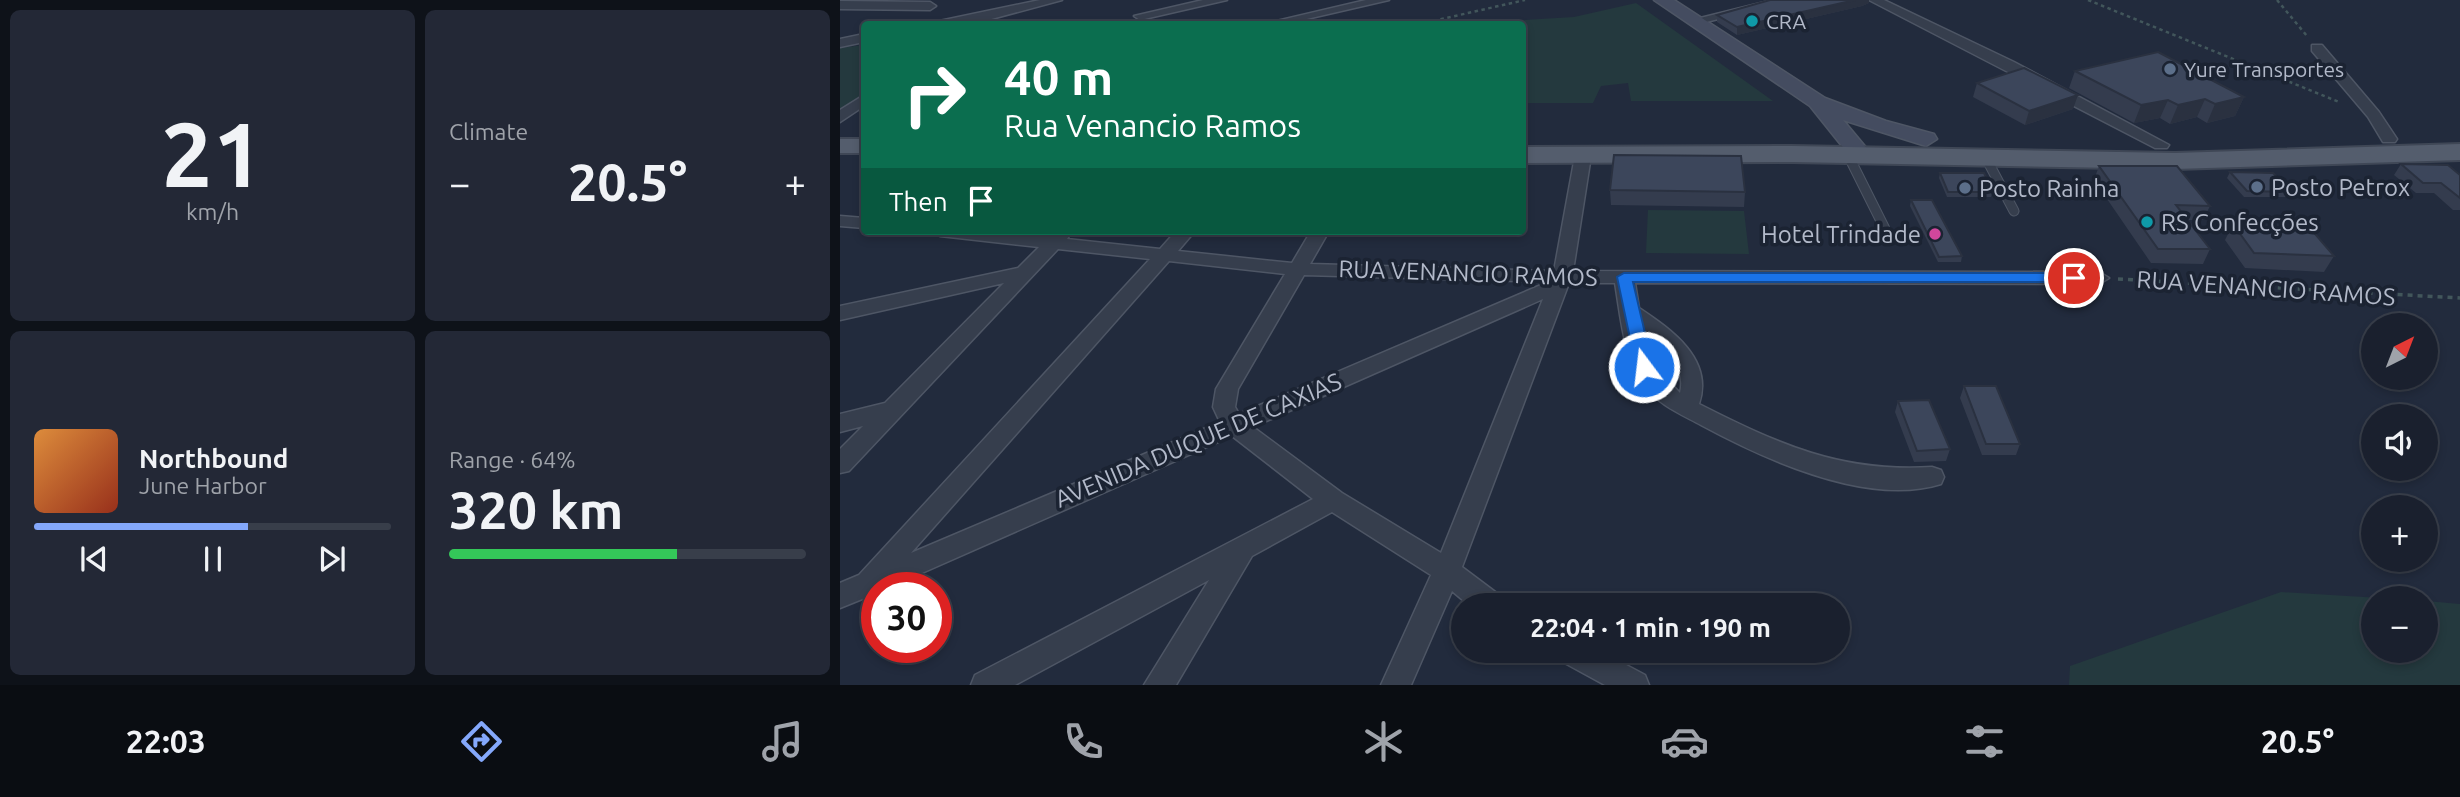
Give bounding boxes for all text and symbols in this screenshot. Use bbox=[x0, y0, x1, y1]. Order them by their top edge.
place label: CRA bbox=[1766, 9, 1807, 33]
marker: CRA bbox=[1744, 13, 1760, 29]
icon: right bbox=[889, 49, 980, 140]
text: 40 m bbox=[1004, 49, 1113, 104]
place label: Yure Transportes bbox=[2184, 57, 2344, 81]
marker: Yure Transportes bbox=[2162, 61, 2178, 77]
text: 21 bbox=[161, 102, 264, 204]
text: Rua Venancio Ramos bbox=[1004, 107, 1301, 143]
text: Climate bbox=[449, 119, 528, 144]
text: 20.5° bbox=[568, 153, 687, 211]
text: − bbox=[449, 162, 470, 204]
text: + bbox=[785, 162, 806, 204]
place label: Posto Petrox bbox=[2271, 174, 2410, 201]
place label: Posto Rainha bbox=[1979, 175, 2119, 202]
marker: Posto Petrox bbox=[2249, 179, 2265, 195]
marker: Posto Rainha bbox=[1957, 180, 1973, 196]
icon: arrive bbox=[962, 182, 1000, 220]
text: Then bbox=[889, 187, 948, 216]
text: km/h bbox=[186, 199, 239, 224]
place label: RS Confecções bbox=[2161, 209, 2319, 236]
marker: RS Confecções bbox=[2139, 214, 2155, 230]
place label: Hotel Trindade bbox=[1761, 221, 1921, 248]
marker: Hotel Trindade bbox=[1927, 226, 1943, 242]
pin bbox=[2044, 248, 2104, 308]
street label: RUA VENANCIO RAMOS bbox=[1338, 255, 1598, 291]
icon: arrive bbox=[2055, 259, 2093, 297]
street label: RUA VENANCIO RAMOS bbox=[2136, 265, 2396, 311]
north arrow bbox=[2361, 313, 2438, 390]
map controls bbox=[2361, 313, 2438, 663]
position arrow bbox=[1607, 330, 1681, 404]
street label: AVENIDA DUQUE DE CAXIAS bbox=[1051, 367, 1345, 513]
button: sound bbox=[2361, 404, 2438, 481]
text: Northbound bbox=[139, 444, 288, 473]
text: Range · 64% bbox=[449, 447, 576, 472]
text: June Harbor bbox=[139, 473, 267, 498]
text: 320 km bbox=[449, 481, 623, 539]
button: + bbox=[2361, 495, 2438, 572]
icon: previous bbox=[75, 540, 113, 578]
icon: pause bbox=[194, 540, 232, 578]
icon: next bbox=[313, 540, 351, 578]
speed limit sign: 30 bbox=[861, 572, 952, 663]
button: − bbox=[2361, 586, 2438, 663]
text: 22:04 · 1 min · 190 m bbox=[1530, 613, 1771, 642]
icon: directions bbox=[457, 717, 506, 766]
icon: music bbox=[758, 717, 807, 766]
icon: phone bbox=[1059, 717, 1108, 766]
icon: climate bbox=[1359, 717, 1408, 766]
icon: car bbox=[1660, 717, 1709, 766]
icon: filters bbox=[1960, 717, 2009, 766]
text: 22:03 bbox=[126, 723, 206, 759]
text: 20.5° bbox=[2261, 723, 2334, 759]

